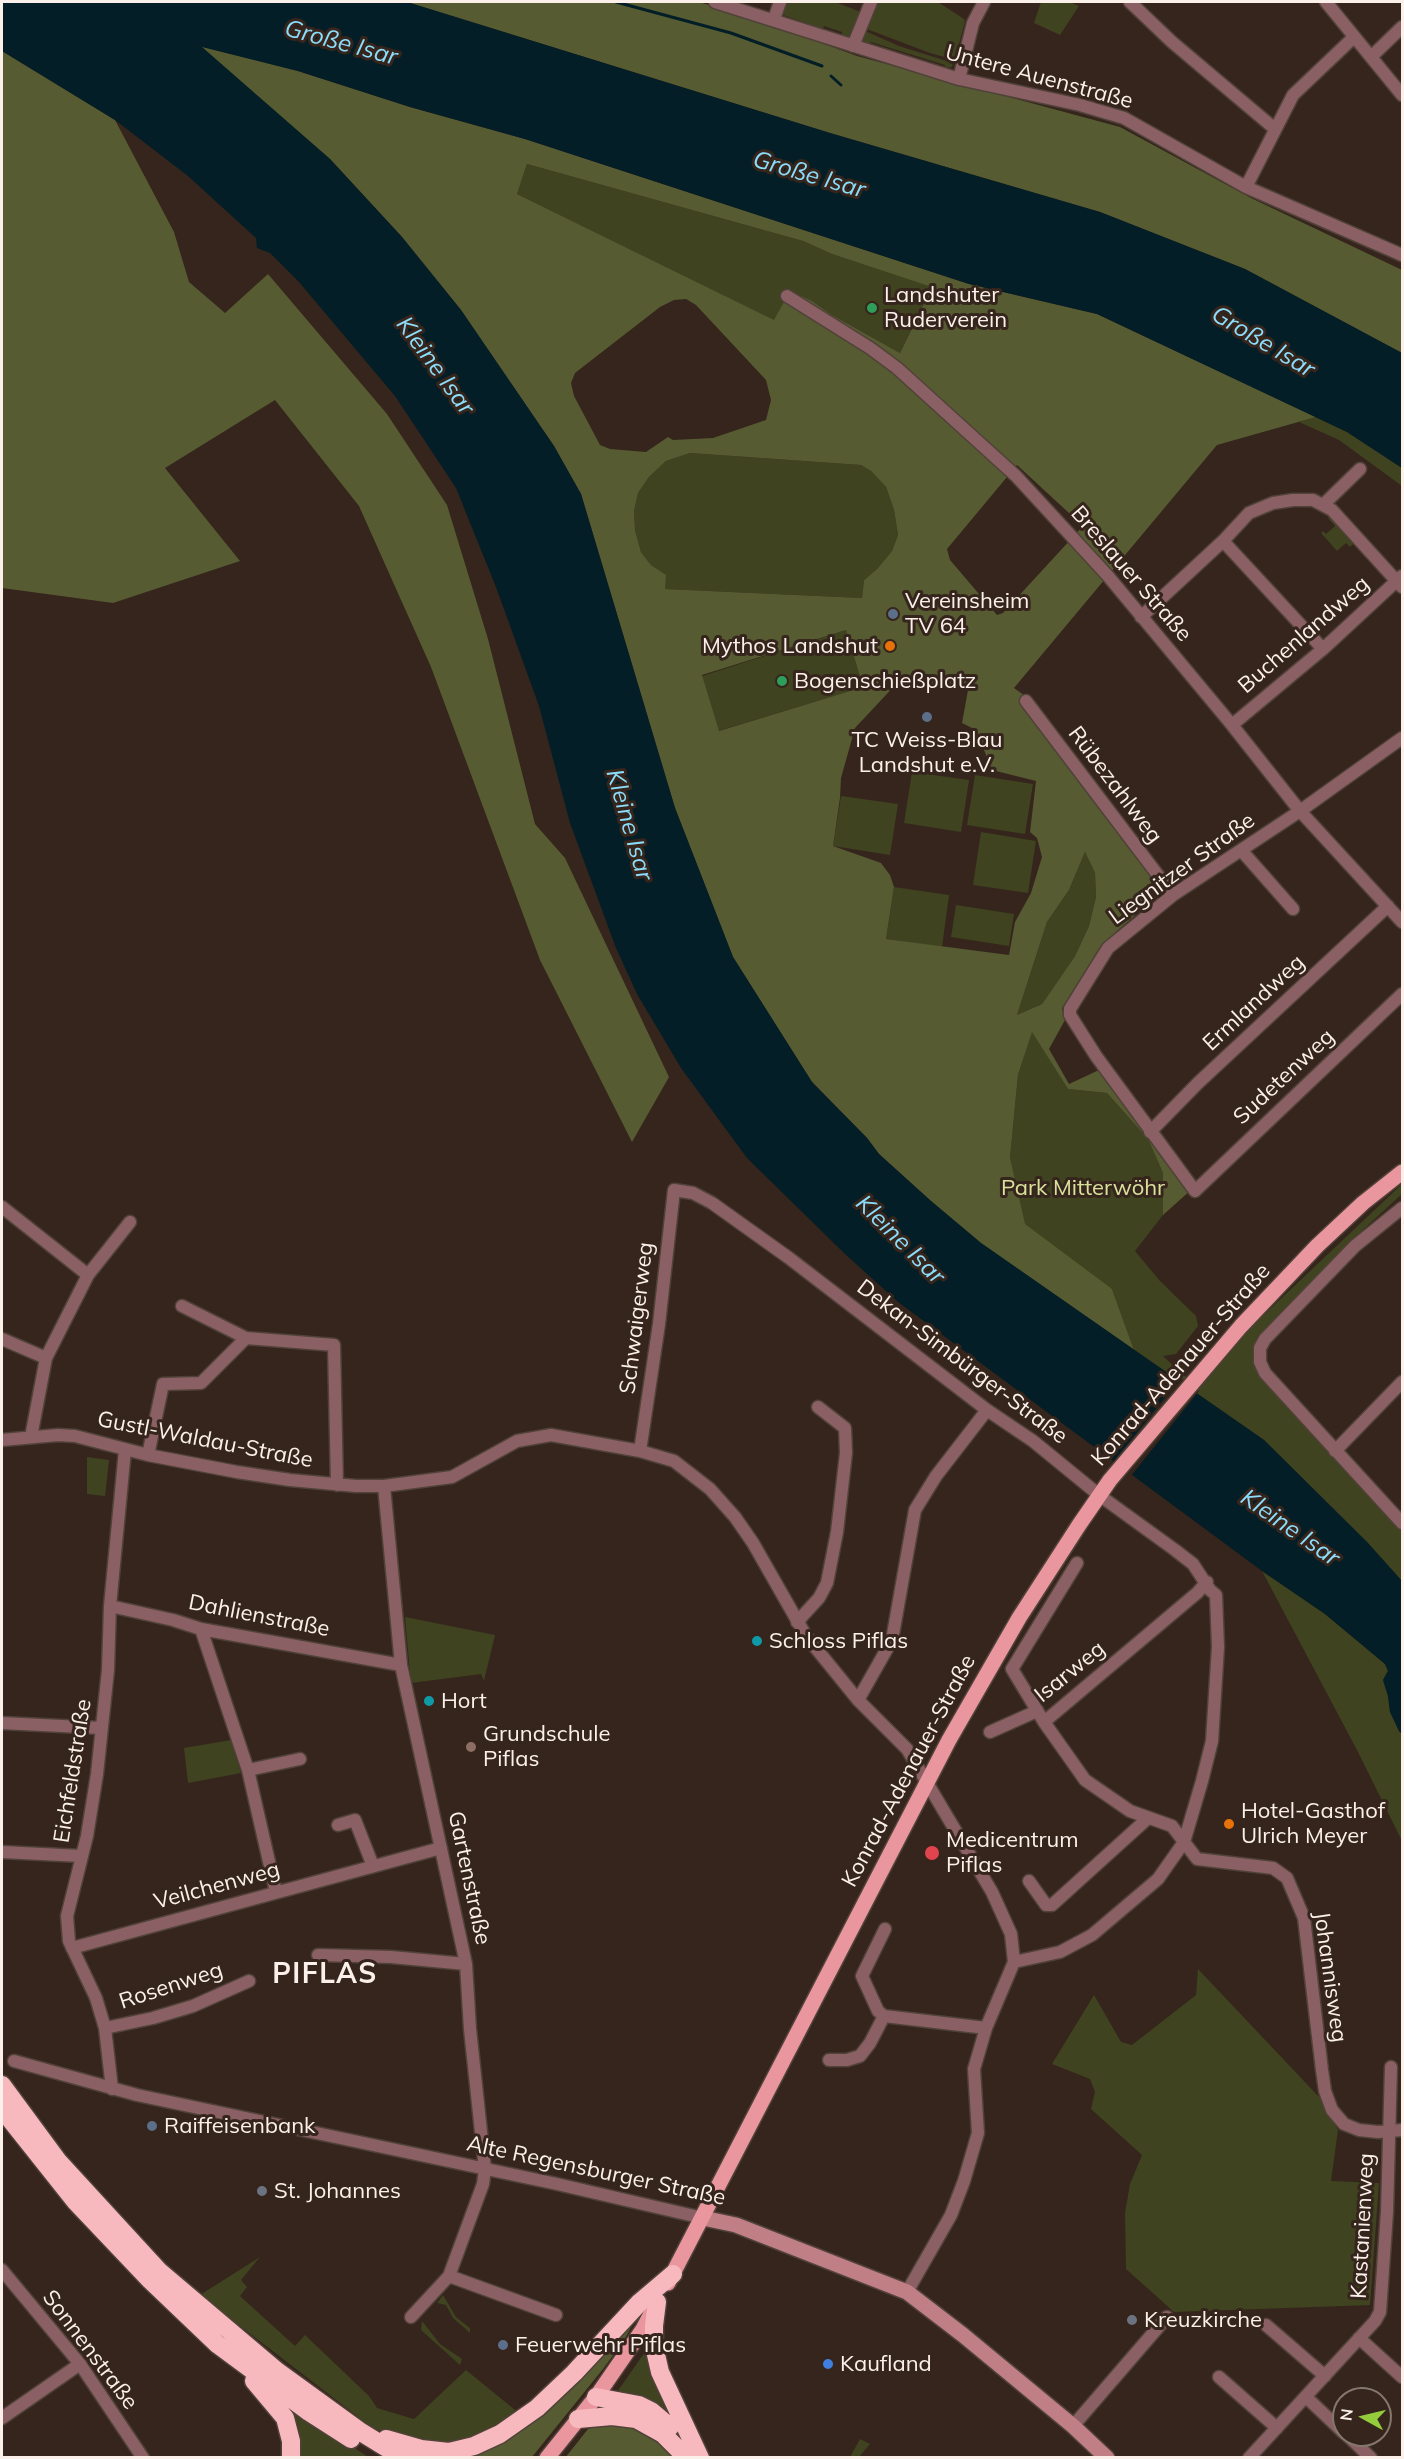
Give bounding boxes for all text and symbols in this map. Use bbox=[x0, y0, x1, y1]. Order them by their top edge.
water label: Große Isar bbox=[281, 14, 401, 72]
street label: Untere Auenstraße bbox=[942, 39, 1136, 115]
water label: Große Isar bbox=[749, 145, 869, 205]
place label: Landshuter Ruderverein bbox=[884, 282, 1007, 334]
water label: Große Isar bbox=[1206, 300, 1320, 384]
marker: Landshuter Ruderverein bbox=[865, 301, 879, 315]
water label: Kleine Isar bbox=[390, 311, 480, 421]
street label: Breslauer Straße bbox=[1065, 501, 1197, 647]
street label: Buchenlandweg bbox=[1233, 571, 1375, 699]
place label: Vereinsheim TV 64 bbox=[905, 588, 1029, 640]
marker: Vereinsheim TV 64 bbox=[886, 607, 900, 621]
place label: Mythos Landshut bbox=[702, 633, 878, 659]
marker: Mythos Landshut bbox=[883, 639, 897, 653]
place label: Bogenschießplatz bbox=[794, 668, 976, 694]
marker: Bogenschießplatz bbox=[775, 674, 789, 688]
marker: TC Weiss-Blau Landshut e.V. bbox=[920, 710, 934, 724]
street label: Rübezahlweg bbox=[1062, 721, 1168, 849]
place label: TC Weiss-Blau Landshut e.V. bbox=[852, 727, 1002, 778]
water label: Kleine Isar bbox=[599, 766, 659, 884]
street label: Liegnitzer Straße bbox=[1104, 807, 1260, 931]
street label: Ermlandweg bbox=[1198, 949, 1310, 1057]
street label: Sudetenweg bbox=[1228, 1024, 1340, 1130]
park label: Park Mitterwöhr bbox=[1001, 1175, 1165, 1201]
water label: Kleine Isar bbox=[849, 1189, 951, 1291]
street label: Schwaigerweg bbox=[615, 1241, 659, 1395]
street label: Konrad-Adenauer-Straße bbox=[1086, 1259, 1276, 1471]
street label: Dekan-Simbürger-Straße bbox=[852, 1274, 1072, 1450]
street label: Gustl-Waldau-Straße bbox=[95, 1406, 315, 1474]
water label: Kleine Isar bbox=[1235, 1483, 1345, 1573]
street label: Dahlienstraße bbox=[186, 1589, 332, 1643]
place label: Schloss Piflas bbox=[769, 1628, 908, 1654]
marker: Schloss Piflas bbox=[750, 1634, 764, 1648]
street label: Isarweg bbox=[1030, 1636, 1110, 1708]
street label: Konrad-Adenauer-Straße bbox=[836, 1650, 982, 1892]
place label: Hort bbox=[441, 1688, 487, 1714]
marker: Hort bbox=[422, 1694, 436, 1708]
street label: Eichfeldstraße bbox=[49, 1697, 97, 1845]
place label: Grundschule Piflas bbox=[483, 1721, 610, 1772]
marker: Grundschule Piflas bbox=[464, 1740, 478, 1754]
place label: Hotel-Gasthof Ulrich Meyer bbox=[1241, 1798, 1385, 1850]
street label: Gartenstraße bbox=[442, 1809, 496, 1947]
marker: Hotel-Gasthof Ulrich Meyer bbox=[1222, 1817, 1236, 1831]
place label: Medicentrum Piflas bbox=[946, 1827, 1079, 1879]
marker: Medicentrum Piflas bbox=[923, 1844, 941, 1862]
street label: Veilchenweg bbox=[151, 1857, 283, 1915]
street label: Johannisweg bbox=[1308, 1910, 1352, 2044]
street label: Rosenweg bbox=[116, 1957, 226, 2015]
district label: PIFLAS bbox=[272, 1958, 378, 1992]
place label: Raiffeisenbank bbox=[164, 2113, 315, 2139]
marker: Raiffeisenbank bbox=[145, 2119, 159, 2133]
street label: Alte Regensburger Straße bbox=[464, 2131, 728, 2211]
street label: Kastanienweg bbox=[1346, 2152, 1380, 2300]
place label: St. Johannes bbox=[274, 2178, 401, 2204]
marker: St. Johannes bbox=[255, 2184, 269, 2198]
street label: Sonnenstraße bbox=[37, 2285, 143, 2415]
place label: Kreuzkirche bbox=[1144, 2307, 1262, 2333]
marker: Kreuzkirche bbox=[1125, 2313, 1139, 2327]
place label: Feuerwehr Piflas bbox=[515, 2332, 686, 2358]
marker: Feuerwehr Piflas bbox=[496, 2338, 510, 2352]
place label: Kaufland bbox=[840, 2351, 932, 2377]
marker: Kaufland bbox=[821, 2357, 835, 2371]
north arrow bbox=[1332, 2387, 1392, 2447]
text: N bbox=[1335, 2407, 1357, 2422]

